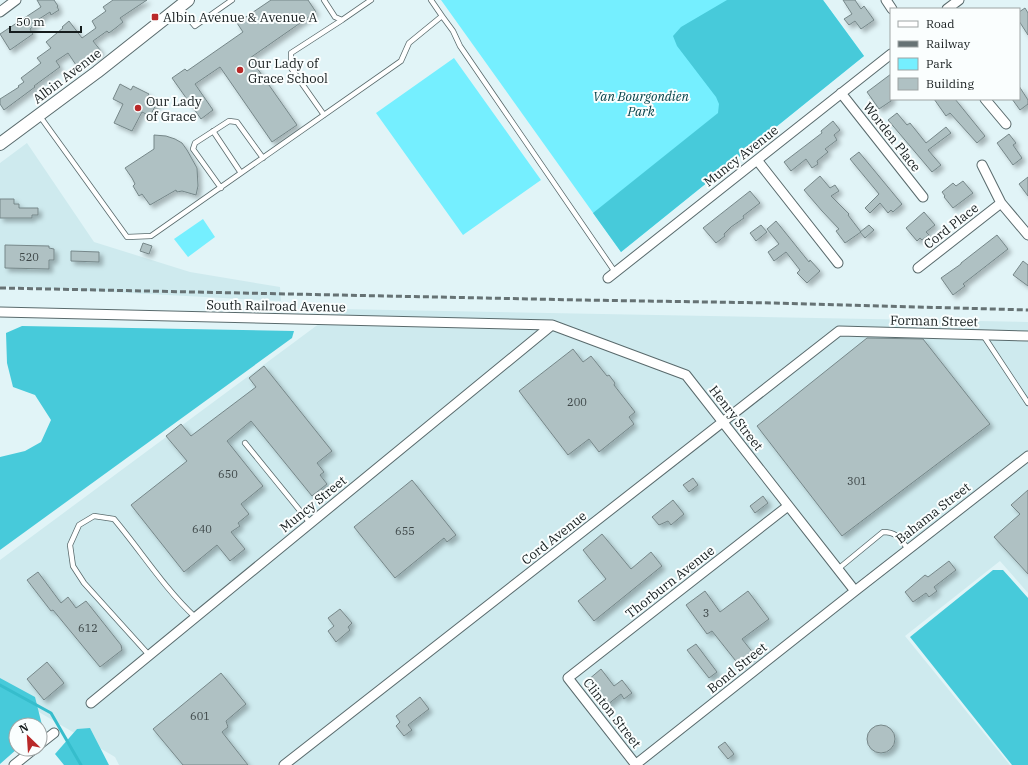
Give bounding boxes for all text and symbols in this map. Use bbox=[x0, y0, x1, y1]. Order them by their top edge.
scale bar bbox=[10, 8, 81, 34]
legend bbox=[890, 8, 1020, 100]
place label: Albin Avenue & Avenue A bbox=[163, 9, 318, 26]
marker: Albin Avenue & Avenue A bbox=[150, 12, 160, 22]
text: 50 m bbox=[16, 14, 45, 29]
text: Road bbox=[926, 16, 955, 31]
text: Railway bbox=[926, 36, 971, 51]
street label: Albin Avenue bbox=[29, 45, 105, 107]
place label: Our Lady of Grace School bbox=[248, 55, 328, 87]
text: Park bbox=[926, 56, 952, 71]
marker: Our Lady of Grace School bbox=[235, 65, 245, 75]
text: Building bbox=[926, 76, 974, 91]
park label: Van Bourgondien Park bbox=[593, 88, 690, 120]
place label: Our Lady of Grace bbox=[146, 93, 202, 125]
street label: Worden Place bbox=[859, 99, 925, 175]
marker: Our Lady of Grace bbox=[133, 103, 143, 113]
street label: Muncy Avenue bbox=[700, 122, 782, 190]
street label: Cord Place bbox=[920, 199, 982, 253]
house number: 520 bbox=[19, 250, 39, 264]
street label: South Railroad Avenue bbox=[206, 296, 346, 316]
street label: Forman Street bbox=[890, 312, 979, 330]
street label: Henry Street bbox=[705, 382, 767, 454]
house number: 200 bbox=[567, 395, 587, 409]
house number: 650 bbox=[218, 467, 238, 481]
street label: Muncy Street bbox=[276, 472, 350, 536]
house number: 301 bbox=[847, 474, 867, 488]
street label: Bahama Street bbox=[892, 478, 974, 547]
street label: Cord Avenue bbox=[518, 507, 590, 569]
house number: 640 bbox=[192, 522, 212, 536]
house number: 655 bbox=[395, 524, 415, 538]
street label: Thorburn Avenue bbox=[622, 542, 718, 622]
house number: 3 bbox=[703, 606, 709, 620]
house number: 612 bbox=[78, 621, 98, 635]
street label: Bond Street bbox=[704, 639, 771, 697]
street label: Clinton Street bbox=[579, 674, 645, 752]
house number: 601 bbox=[190, 709, 210, 723]
north arrow bbox=[8, 717, 48, 757]
text: N bbox=[17, 720, 31, 736]

